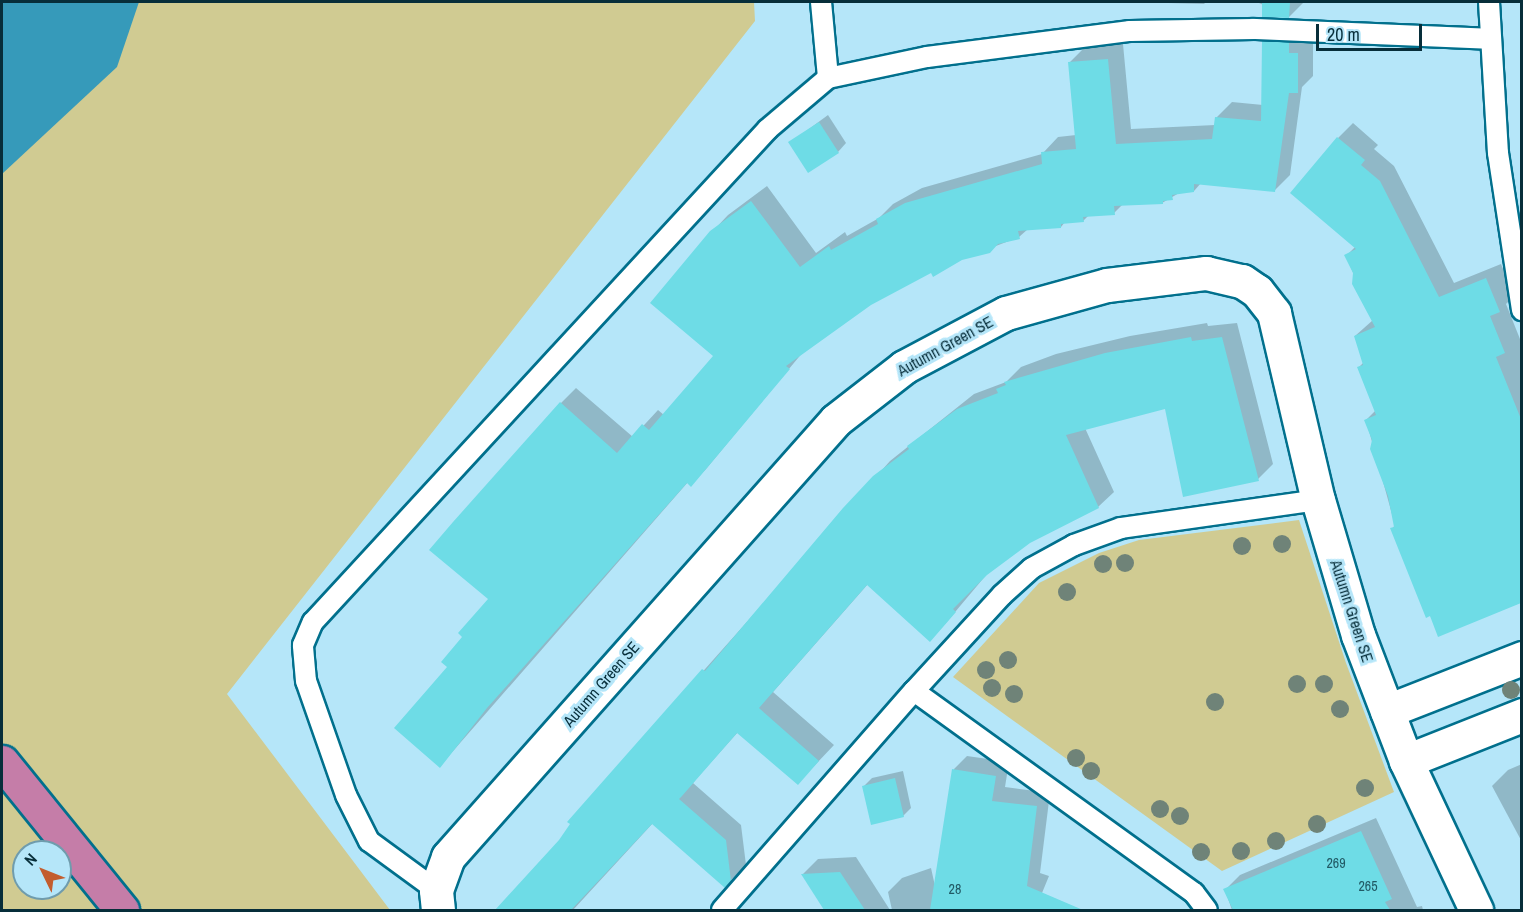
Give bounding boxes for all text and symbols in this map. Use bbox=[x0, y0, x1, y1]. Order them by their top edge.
scale bar bbox=[1319, 12, 1426, 50]
text: 20 m bbox=[1327, 22, 1360, 47]
street label: Autumn Green SE bbox=[894, 312, 996, 380]
street label: Autumn Green SE bbox=[1326, 557, 1378, 665]
street label: Autumn Green SE bbox=[559, 638, 643, 730]
north arrow bbox=[12, 840, 72, 900]
text: N bbox=[19, 848, 42, 870]
house number: 269 bbox=[1326, 855, 1346, 871]
house number: 265 bbox=[1358, 878, 1378, 894]
house number: 28 bbox=[949, 881, 961, 897]

